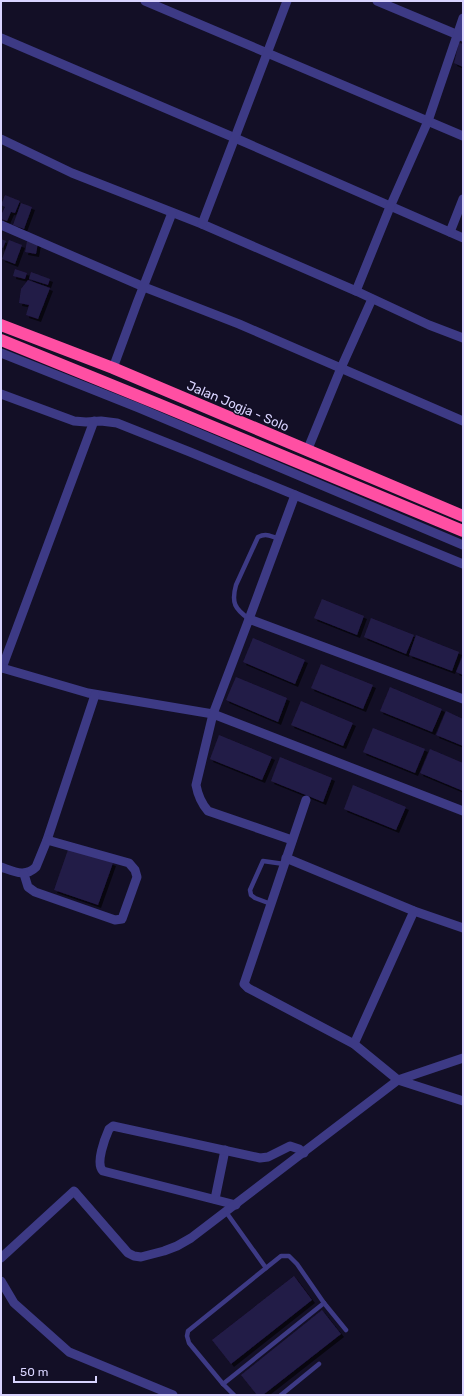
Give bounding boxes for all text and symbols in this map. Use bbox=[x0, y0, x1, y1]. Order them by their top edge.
street label: Jalan Jogja - Solo bbox=[184, 378, 291, 435]
scale bar bbox=[14, 1358, 96, 1384]
text: 50 m bbox=[20, 1365, 48, 1379]

